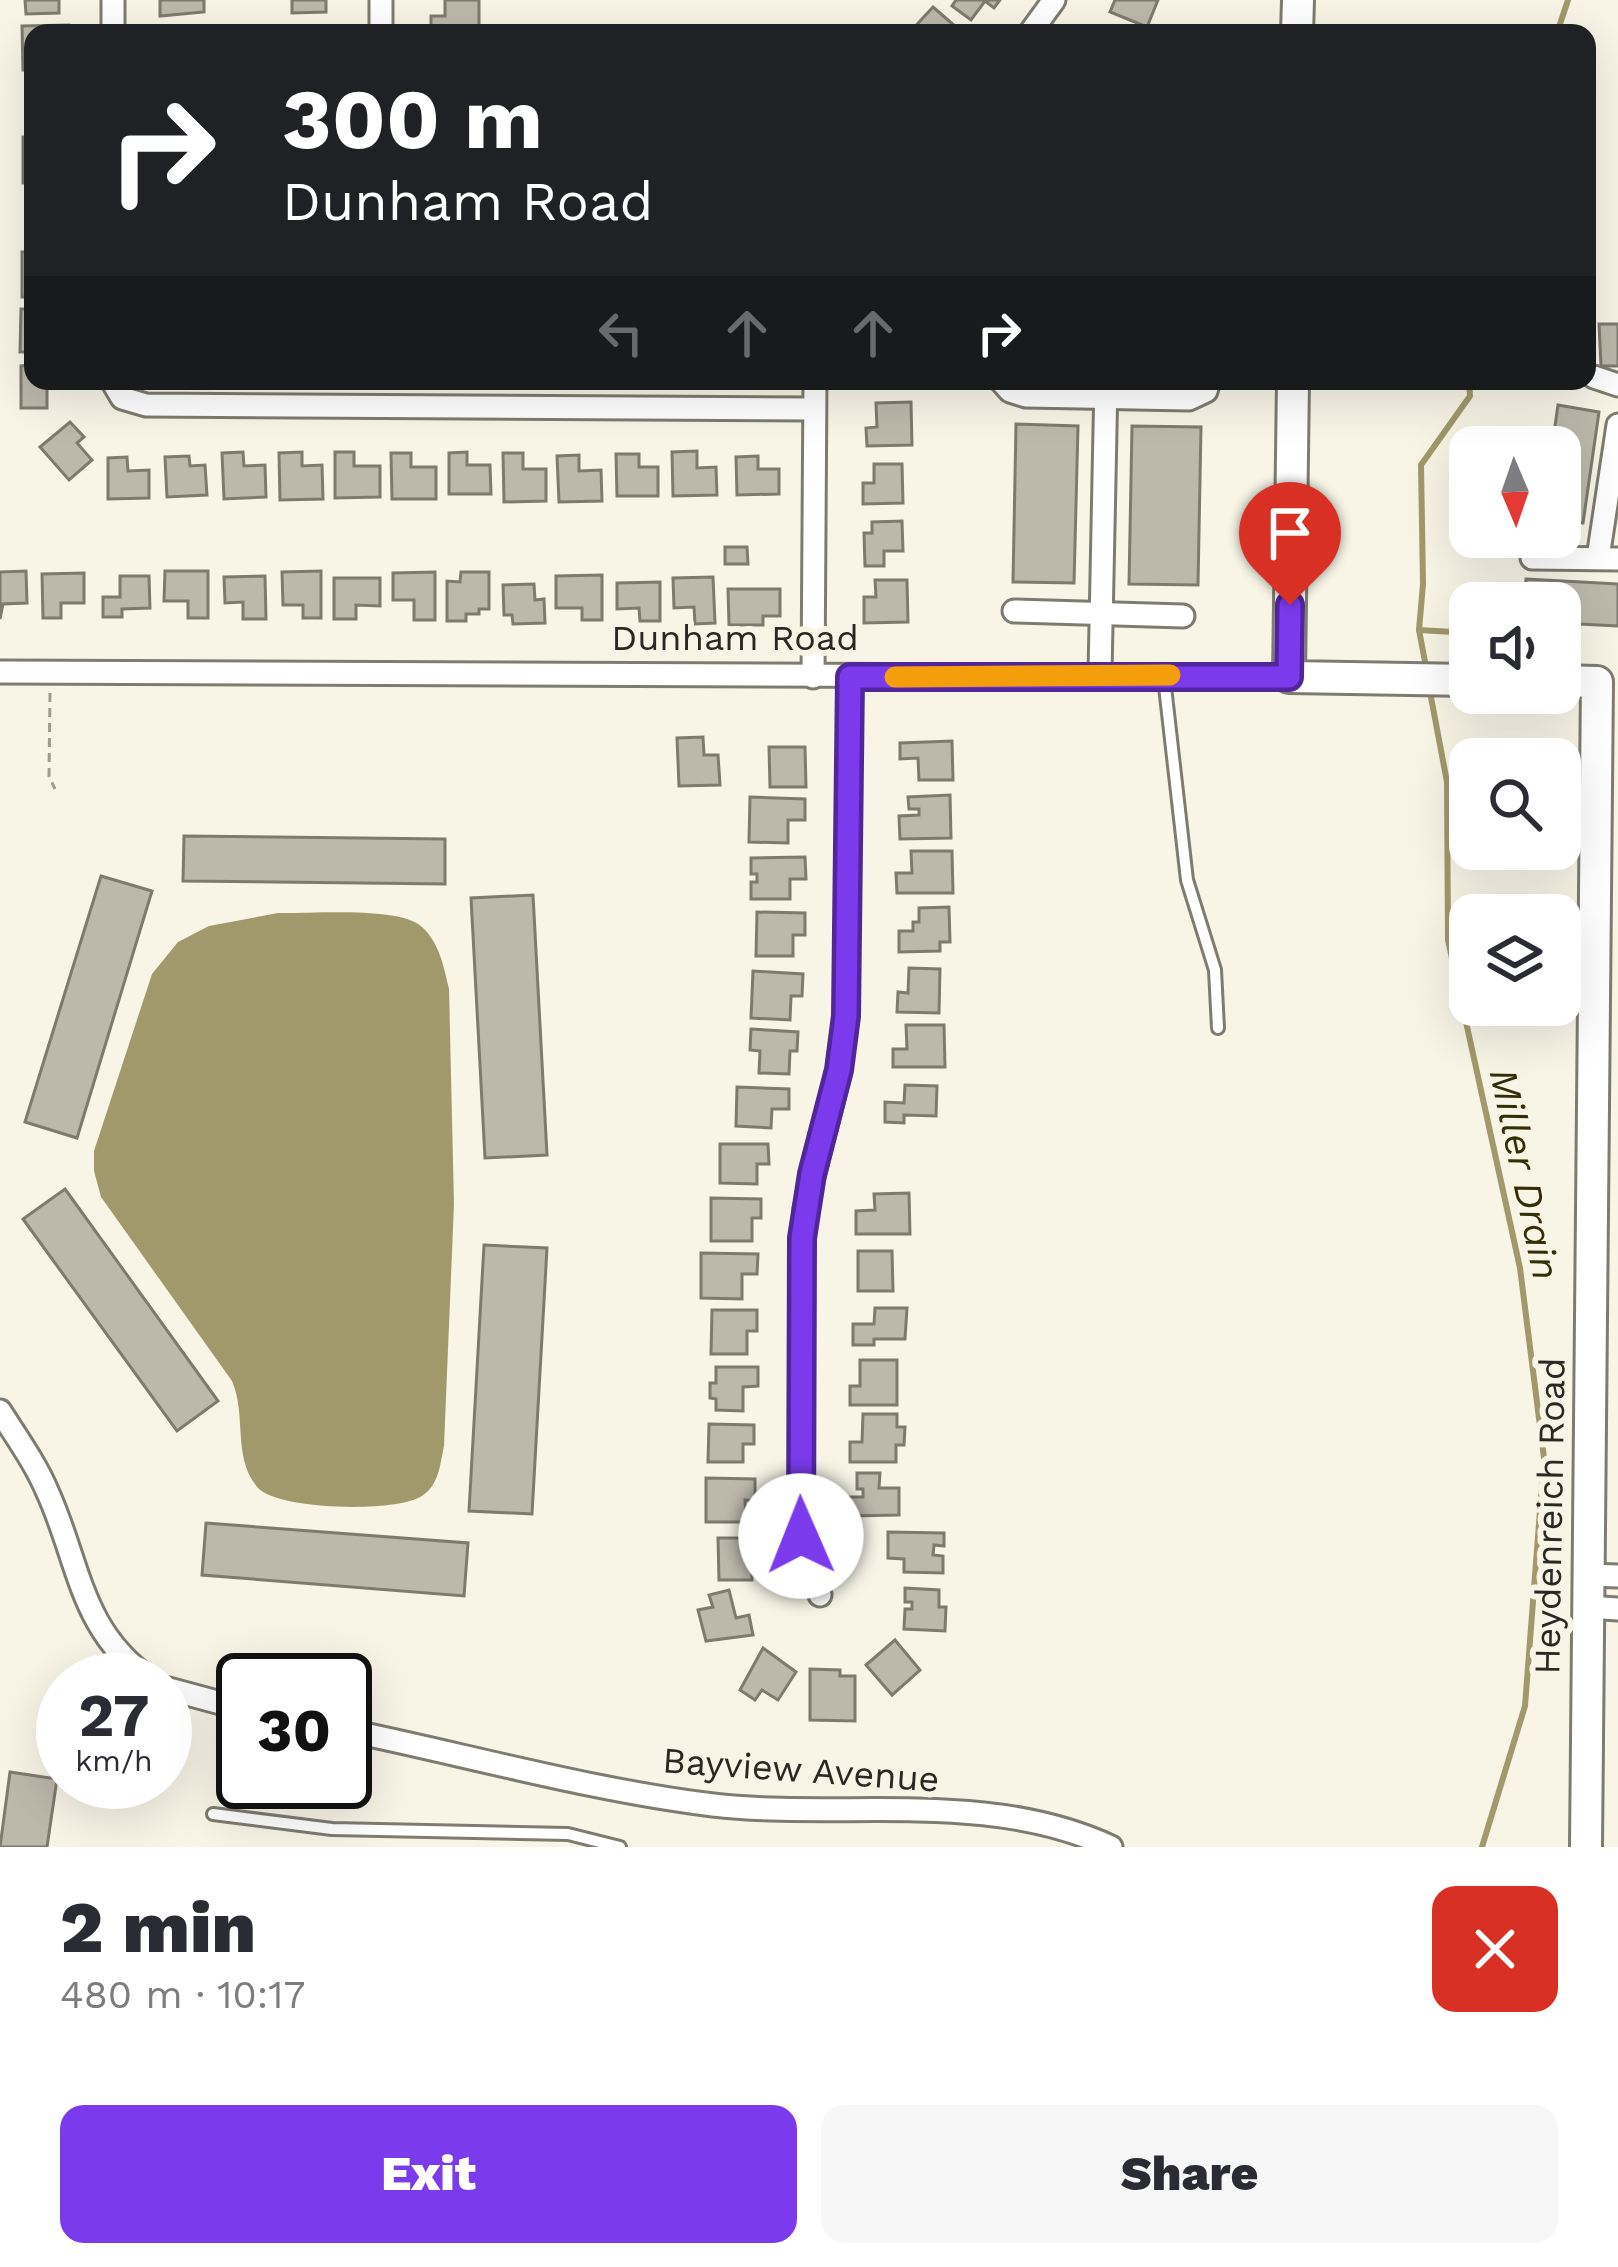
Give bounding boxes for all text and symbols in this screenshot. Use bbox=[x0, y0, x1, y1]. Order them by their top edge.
text: 300 m bbox=[282, 70, 543, 168]
icon: right bbox=[84, 72, 240, 228]
text: Dunham Road bbox=[282, 170, 653, 233]
icon: left bbox=[588, 300, 654, 366]
icon: ahead bbox=[714, 300, 780, 366]
icon: ahead bbox=[840, 300, 906, 366]
icon: right bbox=[966, 300, 1032, 366]
north arrow bbox=[1449, 426, 1581, 558]
map controls bbox=[1449, 426, 1581, 1026]
pin bbox=[1239, 482, 1341, 605]
icon: arrive bbox=[1257, 500, 1323, 566]
button: sound bbox=[1449, 582, 1581, 714]
street label: Dunham Road bbox=[611, 617, 859, 659]
button: search bbox=[1449, 738, 1581, 870]
button: layers bbox=[1449, 894, 1581, 1026]
water label: Miller Drain bbox=[1481, 1064, 1569, 1284]
street label: Heydenreich Road bbox=[1526, 1357, 1574, 1675]
position arrow bbox=[738, 1473, 864, 1599]
speed limit sign: 30 bbox=[216, 1653, 372, 1809]
text: 27 bbox=[78, 1680, 150, 1751]
street label: Bayview Avenue bbox=[661, 1739, 941, 1801]
text: km/h bbox=[75, 1743, 153, 1778]
text: 2 min bbox=[60, 1885, 256, 1969]
button: close bbox=[1432, 1886, 1558, 2012]
text: 480 m · 10:17 bbox=[60, 1972, 305, 2017]
button: Exit bbox=[60, 2105, 797, 2243]
button: Share bbox=[821, 2105, 1558, 2243]

